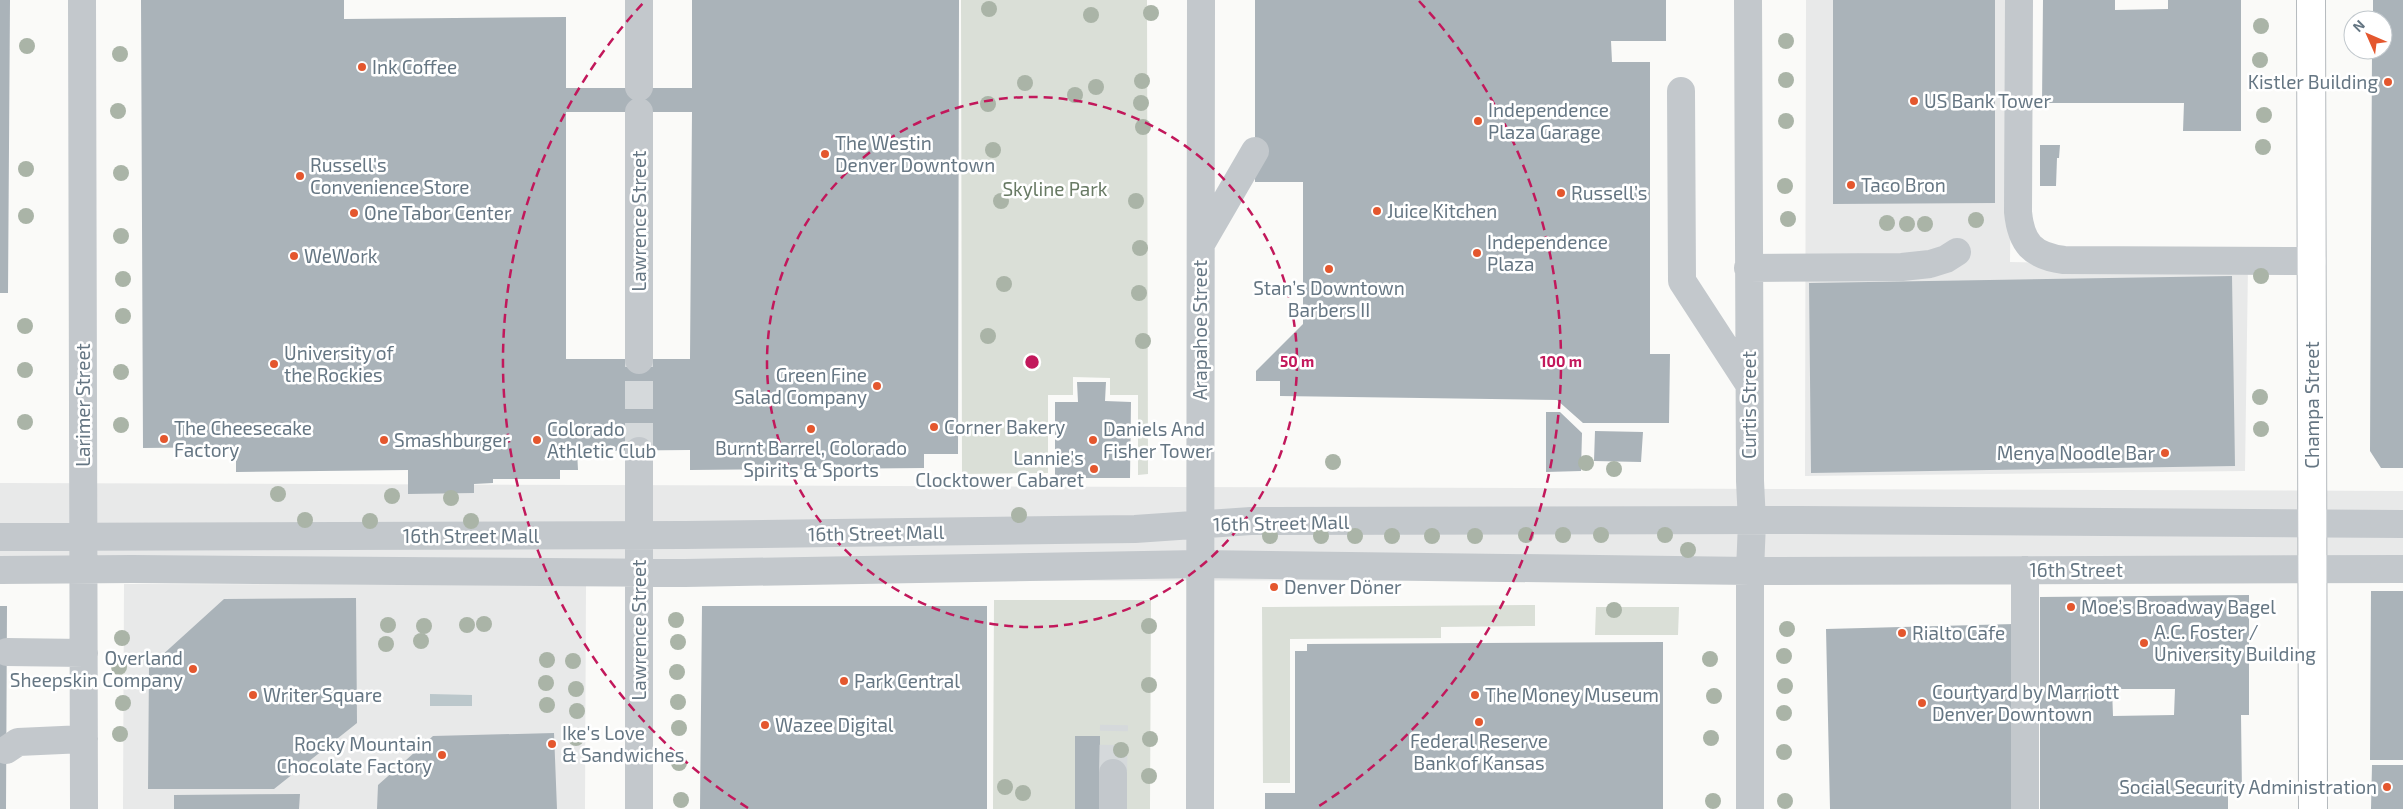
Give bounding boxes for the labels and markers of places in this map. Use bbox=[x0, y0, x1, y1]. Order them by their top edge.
place label: Ink Coffee bbox=[372, 55, 457, 78]
marker: Ink Coffee bbox=[356, 61, 368, 73]
place label: Kistler Building bbox=[2248, 70, 2378, 93]
marker: Kistler Building bbox=[2382, 76, 2394, 88]
place label: US Bank Tower bbox=[1924, 89, 2052, 112]
marker: US Bank Tower bbox=[1908, 95, 1920, 107]
place label: Independence Plaza Garage bbox=[1488, 98, 1609, 143]
marker: Independence Plaza Garage bbox=[1472, 115, 1484, 127]
place label: The Westin Denver Downtown bbox=[835, 131, 995, 176]
marker: The Westin Denver Downtown bbox=[819, 148, 831, 160]
place label: Russell's Convenience Store bbox=[310, 153, 470, 198]
marker: Russell's Convenience Store bbox=[294, 170, 306, 182]
place label: Taco Bron bbox=[1861, 173, 1946, 196]
marker: Taco Bron bbox=[1845, 179, 1857, 191]
place label: Russell’s bbox=[1571, 181, 1647, 204]
marker: Russell’s bbox=[1555, 187, 1567, 199]
place label: Juice Kitchen bbox=[1387, 199, 1497, 222]
place label: One Tabor Center bbox=[364, 201, 512, 224]
marker: Juice Kitchen bbox=[1371, 205, 1383, 217]
marker: One Tabor Center bbox=[348, 207, 360, 219]
place label: Independence Plaza bbox=[1487, 230, 1608, 275]
place label: WeWork bbox=[304, 244, 378, 267]
marker: Independence Plaza bbox=[1471, 247, 1483, 259]
marker: WeWork bbox=[288, 250, 300, 262]
marker: Stan’s Downtown Barbers II bbox=[1323, 263, 1335, 275]
place label: Stan’s Downtown Barbers II bbox=[1253, 276, 1405, 321]
place label: University of the Rockies bbox=[284, 341, 394, 386]
centre of rings bbox=[1023, 353, 1041, 371]
marker: University of the Rockies bbox=[268, 358, 280, 370]
place label: Green Fine Salad Company bbox=[734, 363, 867, 408]
marker: Green Fine Salad Company bbox=[871, 380, 883, 392]
place label: Corner Bakery bbox=[944, 415, 1065, 438]
place label: The Cheesecake Factory bbox=[174, 416, 312, 461]
place label: Colorado Athletic Club bbox=[547, 417, 656, 462]
place label: Daniels And Fisher Tower bbox=[1103, 417, 1213, 462]
marker: Corner Bakery bbox=[928, 421, 940, 433]
marker: Burnt Barrel, Colorado Spirits & Sports bbox=[805, 423, 817, 435]
place label: Smashburger bbox=[394, 428, 510, 451]
marker: The Cheesecake Factory bbox=[158, 433, 170, 445]
marker: Smashburger bbox=[378, 434, 390, 446]
marker: Colorado Athletic Club bbox=[531, 434, 543, 446]
marker: Daniels And Fisher Tower bbox=[1087, 434, 1099, 446]
place label: Burnt Barrel, Colorado Spirits & Sports bbox=[715, 436, 907, 481]
place label: Menya Noodle Bar bbox=[1997, 441, 2155, 464]
place label: Lannie's Clocktower Cabaret bbox=[915, 446, 1084, 491]
marker: Menya Noodle Bar bbox=[2159, 447, 2171, 459]
marker: Lannie's Clocktower Cabaret bbox=[1088, 463, 1100, 475]
place label: Denver Döner bbox=[1284, 575, 1402, 598]
marker: Denver Döner bbox=[1268, 581, 1280, 593]
place label: Moe’s Broadway Bagel bbox=[2081, 595, 2276, 618]
marker: Moe’s Broadway Bagel bbox=[2065, 601, 2077, 613]
place label: A.C. Foster / University Building bbox=[2154, 620, 2316, 665]
place label: Rialto Cafe bbox=[1912, 621, 2005, 644]
marker: Rialto Cafe bbox=[1896, 627, 1908, 639]
marker: A.C. Foster / University Building bbox=[2138, 637, 2150, 649]
place label: Overland Sheepskin Company bbox=[10, 646, 183, 691]
marker: Overland Sheepskin Company bbox=[187, 663, 199, 675]
place label: Park Central bbox=[854, 669, 960, 692]
marker: Park Central bbox=[838, 675, 850, 687]
place label: Courtyard by Marriott Denver Downtown bbox=[1932, 680, 2119, 725]
place label: Writer Square bbox=[263, 683, 382, 706]
place label: The Money Museum bbox=[1485, 683, 1659, 706]
marker: Writer Square bbox=[247, 689, 259, 701]
marker: The Money Museum bbox=[1469, 689, 1481, 701]
marker: Courtyard by Marriott Denver Downtown bbox=[1916, 697, 1928, 709]
place label: Wazee Digital bbox=[775, 713, 894, 736]
marker: Federal Reserve Bank of Kansas bbox=[1473, 716, 1485, 728]
marker: Wazee Digital bbox=[759, 719, 771, 731]
place label: Ike's Love & Sandwiches bbox=[562, 721, 684, 766]
place label: Federal Reserve Bank of Kansas bbox=[1410, 729, 1548, 774]
place label: Rocky Mountain Chocolate Factory bbox=[276, 732, 432, 777]
marker: Ike's Love & Sandwiches bbox=[546, 738, 558, 750]
marker: Rocky Mountain Chocolate Factory bbox=[436, 749, 448, 761]
place label: Social Security Administration bbox=[2119, 775, 2377, 798]
marker: Social Security Administration bbox=[2381, 781, 2393, 793]

